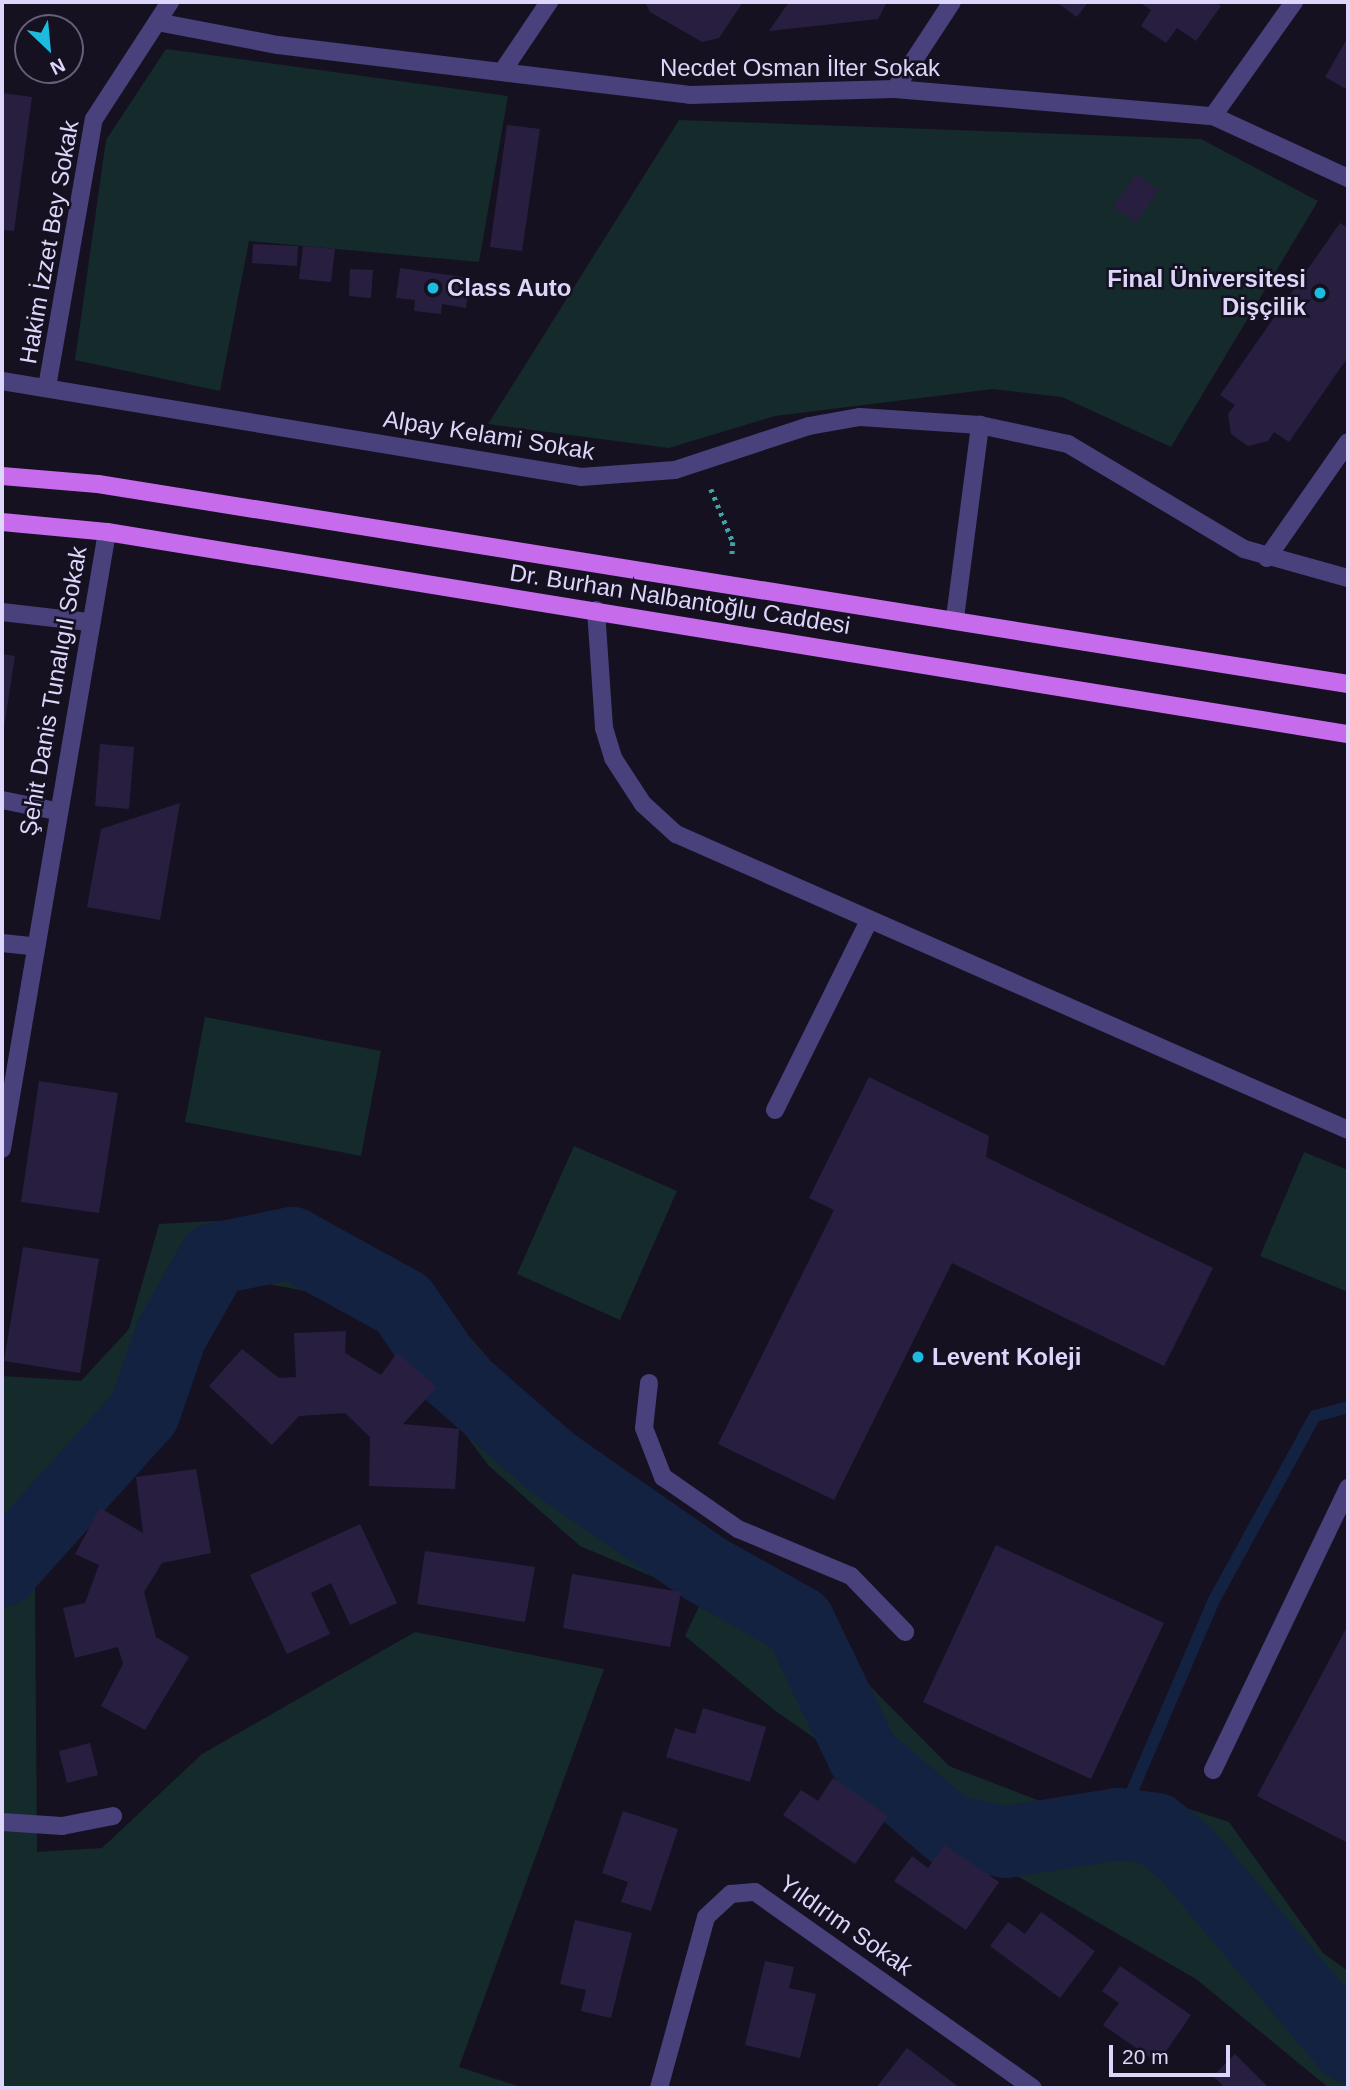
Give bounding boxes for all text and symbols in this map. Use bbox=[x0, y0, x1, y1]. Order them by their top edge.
north arrow bbox=[14, 14, 84, 84]
text: N bbox=[47, 54, 68, 79]
street label: Necdet Osman İlter Sokak bbox=[660, 54, 940, 82]
street label: Hakim İzzet Bey Sokak bbox=[13, 118, 85, 366]
place label: Final Üniversitesi Dişçilik bbox=[1107, 265, 1306, 321]
place label: Class Auto bbox=[447, 274, 572, 302]
marker: Class Auto bbox=[425, 280, 441, 296]
marker: Final Üniversitesi Dişçilik bbox=[1312, 285, 1328, 301]
street label: Alpay Kelami Sokak bbox=[381, 404, 597, 466]
street label: Şehit Danis Tunalıgıl Sokak bbox=[13, 544, 93, 838]
street label: Dr. Burhan Nalbantoğlu Caddesi bbox=[508, 558, 852, 640]
place label: Levent Koleji bbox=[932, 1343, 1081, 1371]
marker: Levent Koleji bbox=[910, 1349, 926, 1365]
street label: Yıldırım Sokak bbox=[774, 1868, 918, 1982]
scale bar bbox=[1112, 2030, 1233, 2074]
text: 20 m bbox=[1122, 2045, 1169, 2068]

